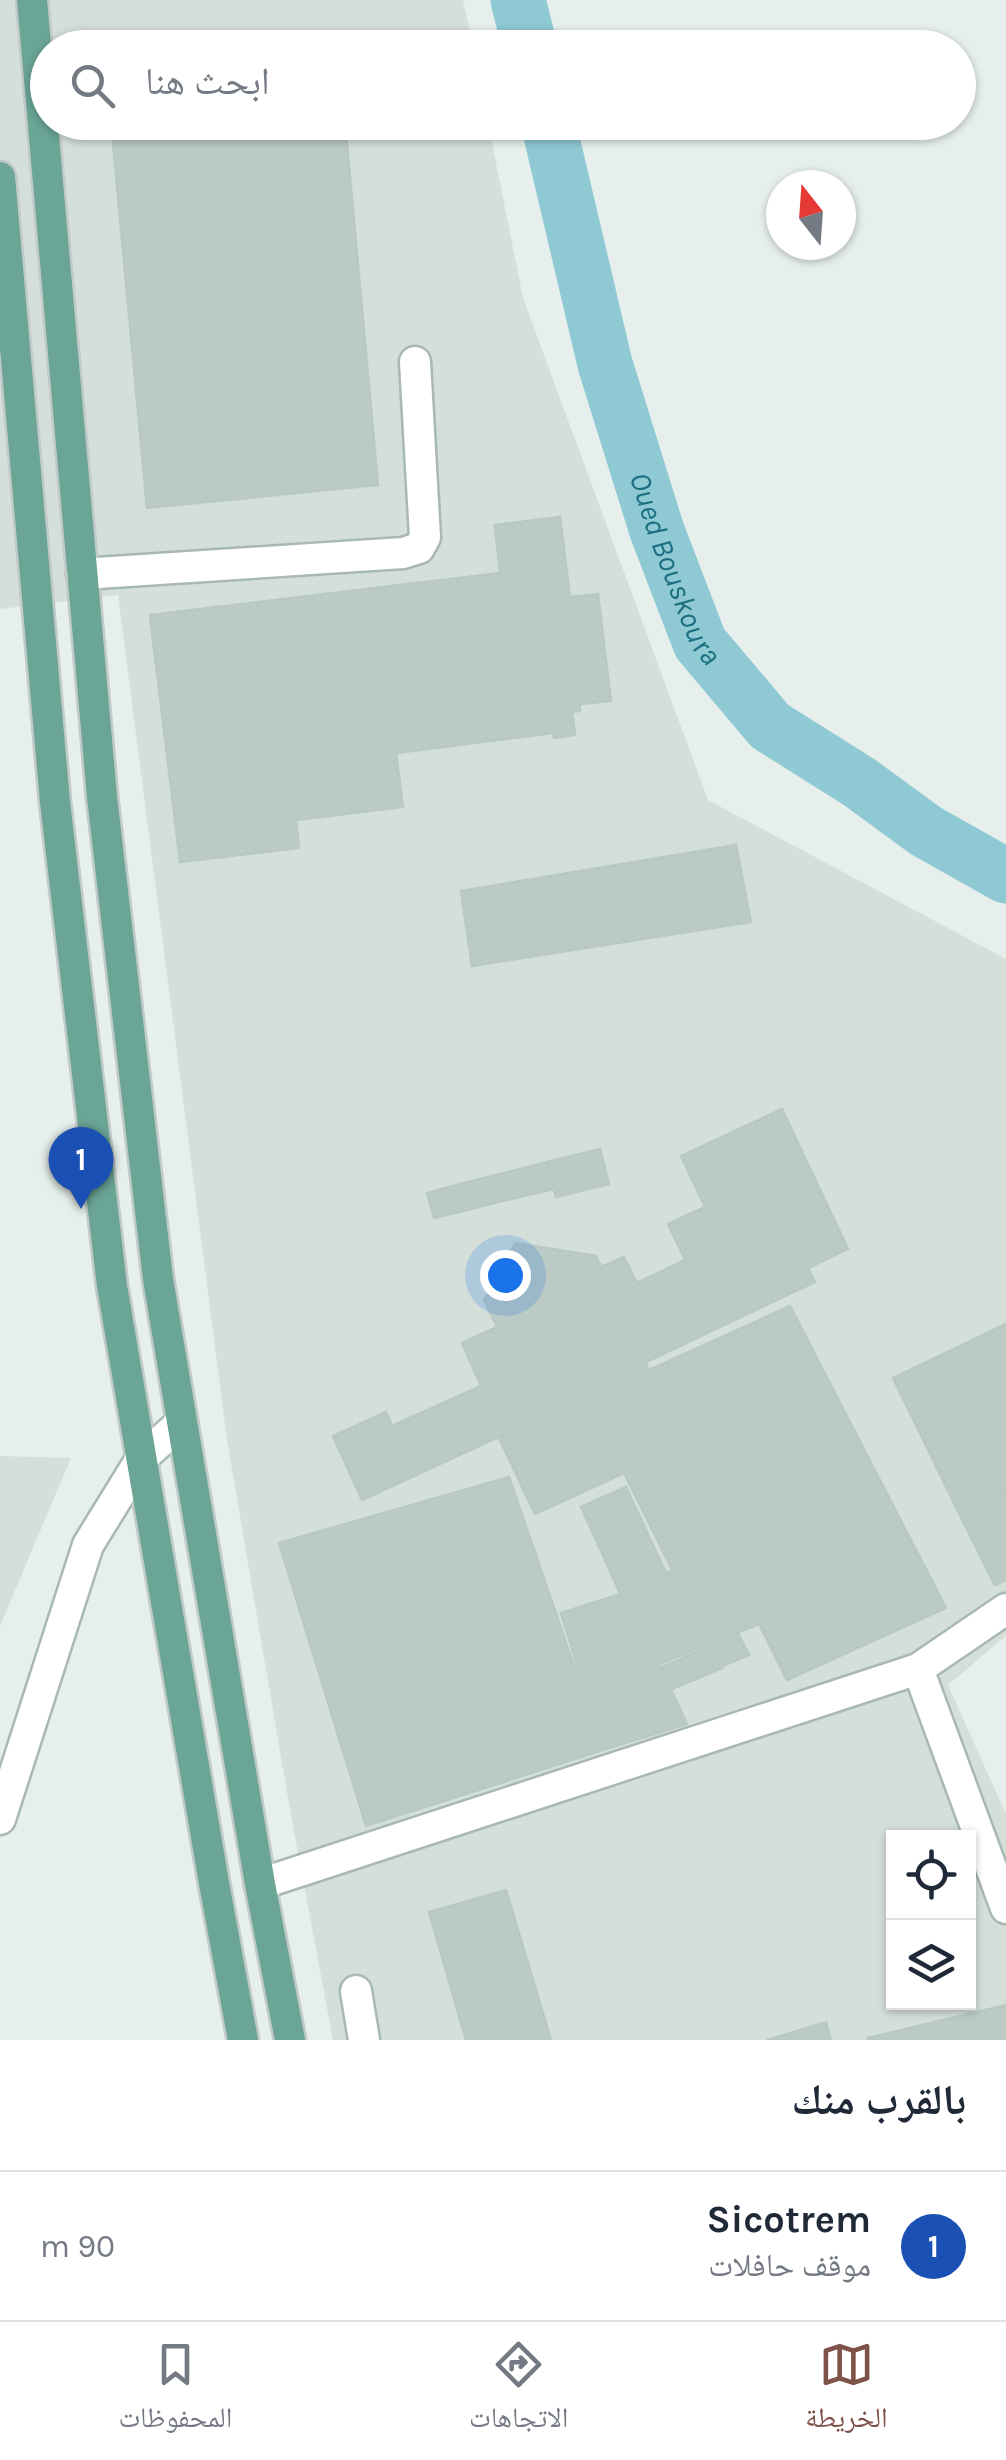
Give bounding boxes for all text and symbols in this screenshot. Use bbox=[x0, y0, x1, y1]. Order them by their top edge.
search box bbox=[30, 30, 976, 140]
icon: search bbox=[65, 58, 120, 113]
text: ابحث هنا bbox=[145, 59, 270, 104]
north arrow bbox=[766, 170, 856, 260]
water label: Oued Bouskoura bbox=[622, 468, 729, 673]
pin: 1 bbox=[48, 1126, 114, 1209]
your location bbox=[480, 1250, 531, 1301]
map controls bbox=[886, 1830, 976, 2010]
button: locate bbox=[886, 1830, 976, 1920]
button: layers bbox=[886, 1920, 976, 2010]
text: بالقرب منك bbox=[791, 2075, 966, 2125]
text: Sicotrem bbox=[707, 2197, 871, 2242]
text: 90 m bbox=[40, 2228, 115, 2265]
text: 1 bbox=[928, 2228, 939, 2265]
text: موقف حافلات bbox=[708, 2247, 871, 2284]
tab: المحفوظات bbox=[118, 2337, 232, 2445]
tab: الاتجاهات bbox=[469, 2337, 568, 2445]
tab: الخريطة bbox=[805, 2337, 888, 2445]

